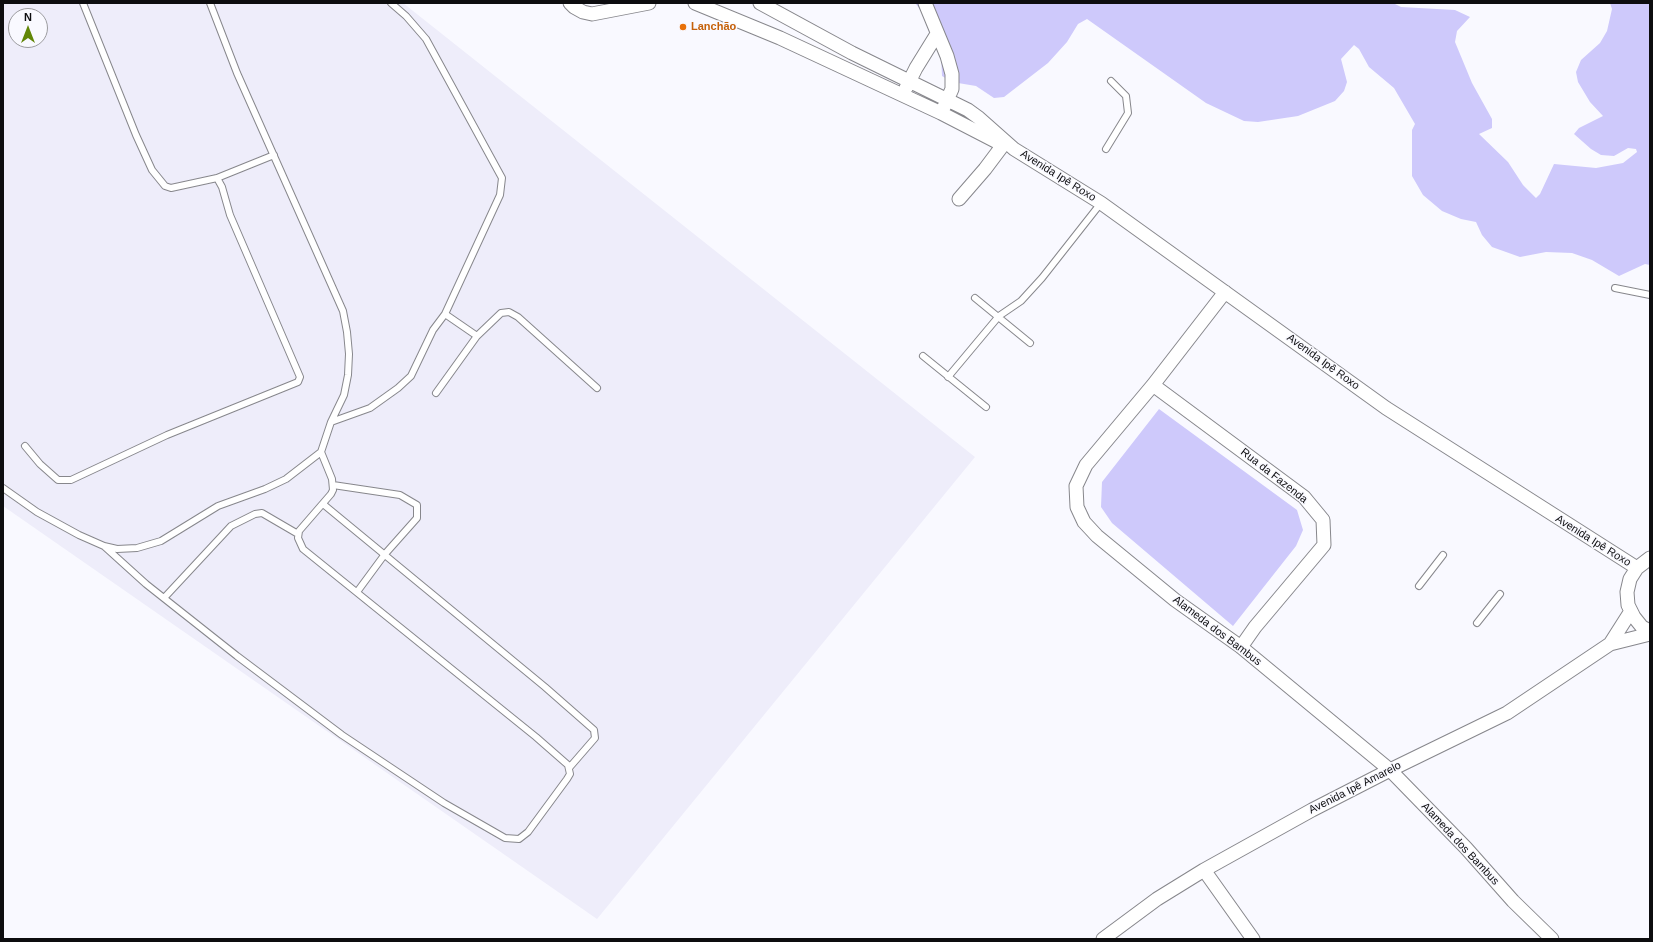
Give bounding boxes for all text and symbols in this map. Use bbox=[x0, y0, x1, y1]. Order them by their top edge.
north arrow bbox=[8, 8, 48, 48]
text: N bbox=[24, 11, 32, 23]
place label: Lanchão bbox=[691, 20, 736, 34]
marker: Lanchão bbox=[678, 22, 688, 32]
street label: Avenida Ipê Roxo bbox=[1018, 147, 1098, 205]
street label: Avenida Ipê Roxo bbox=[1284, 331, 1362, 393]
street label: Rua da Fazenda bbox=[1238, 446, 1310, 506]
street label: Avenida Ipê Roxo bbox=[1553, 512, 1633, 570]
street label: Alameda dos Bambus bbox=[1170, 593, 1264, 669]
street label: Avenida Ipê Amarelo bbox=[1307, 759, 1403, 817]
street label: Alameda dos Bambus bbox=[1418, 800, 1502, 888]

